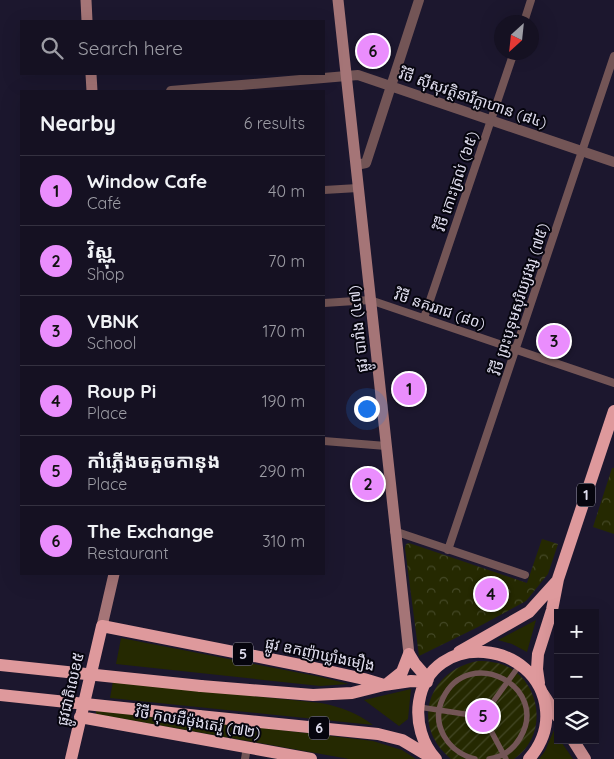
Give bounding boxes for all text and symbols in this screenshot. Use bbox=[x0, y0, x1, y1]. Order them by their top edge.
north arrow bbox=[494, 15, 539, 60]
search box bbox=[20, 20, 325, 75]
pin: 6 bbox=[357, 32, 389, 70]
icon: search bbox=[38, 34, 66, 62]
text: Search here bbox=[78, 36, 183, 60]
street label: វិថី ស៊ីសុវត្ថិនារីក្លាហាន (៨៤) bbox=[396, 64, 549, 133]
text: Nearby bbox=[40, 110, 116, 136]
text: 6 results bbox=[244, 113, 305, 133]
street label: វិថី កោះត្រល់ (៦៥) bbox=[430, 128, 482, 234]
text: Window Cafe bbox=[87, 169, 207, 193]
text: 1 bbox=[53, 181, 59, 201]
text: 40 m bbox=[268, 181, 305, 201]
text: Café bbox=[87, 193, 121, 213]
street label: វិថី ព្រះបុទុមសុរិយ្យវង្ស (៧៥) bbox=[485, 221, 553, 378]
text: វិស្ណុ bbox=[87, 239, 113, 263]
text: 2 bbox=[51, 251, 61, 271]
text: 70 m bbox=[268, 251, 305, 271]
text: Shop bbox=[87, 264, 124, 284]
street label: ផ្លូវ បារាំង (៤៧) bbox=[344, 284, 376, 374]
street label: វិថី នគររាជ (៨០) bbox=[392, 285, 488, 333]
text: VBNK bbox=[87, 309, 139, 333]
text: 3 bbox=[52, 321, 60, 341]
text: 170 m bbox=[262, 321, 305, 341]
pin: 3 bbox=[538, 322, 570, 360]
text: School bbox=[87, 333, 136, 353]
pin: 1 bbox=[393, 370, 425, 408]
text: Roup Pi bbox=[87, 379, 156, 403]
text: 4 bbox=[51, 391, 61, 411]
text: 190 m bbox=[262, 391, 305, 411]
your location bbox=[354, 396, 380, 422]
text: Place bbox=[87, 403, 127, 423]
text: កាំភ្លើងចគួចកានុង bbox=[87, 449, 220, 473]
text: 5 bbox=[51, 461, 61, 481]
text: 290 m bbox=[259, 461, 305, 481]
pin: 2 bbox=[352, 465, 384, 503]
text: Place bbox=[87, 474, 127, 494]
road number: 1 bbox=[577, 484, 595, 506]
text: The Exchange bbox=[87, 519, 214, 543]
text: 6 bbox=[52, 531, 60, 551]
text: 310 m bbox=[262, 531, 305, 551]
text: Restaurant bbox=[87, 543, 169, 563]
pin: 4 bbox=[475, 575, 507, 613]
map controls bbox=[554, 609, 599, 744]
button: + bbox=[554, 609, 599, 654]
street label: ផ្លូវ ឧកញ៉ាឃ្លាំងមឿង bbox=[263, 633, 377, 679]
road number: 5 bbox=[233, 642, 253, 666]
street label: ផ្លូវជាតិលេខ៥ bbox=[52, 650, 92, 729]
button: − bbox=[554, 654, 599, 699]
pin: 5 bbox=[467, 697, 499, 735]
button: layers bbox=[554, 699, 599, 744]
street label: វិថី កុលដឺម៉ុងតេរ៉ួ (៧២) bbox=[134, 702, 262, 743]
road number: 6 bbox=[309, 716, 329, 740]

